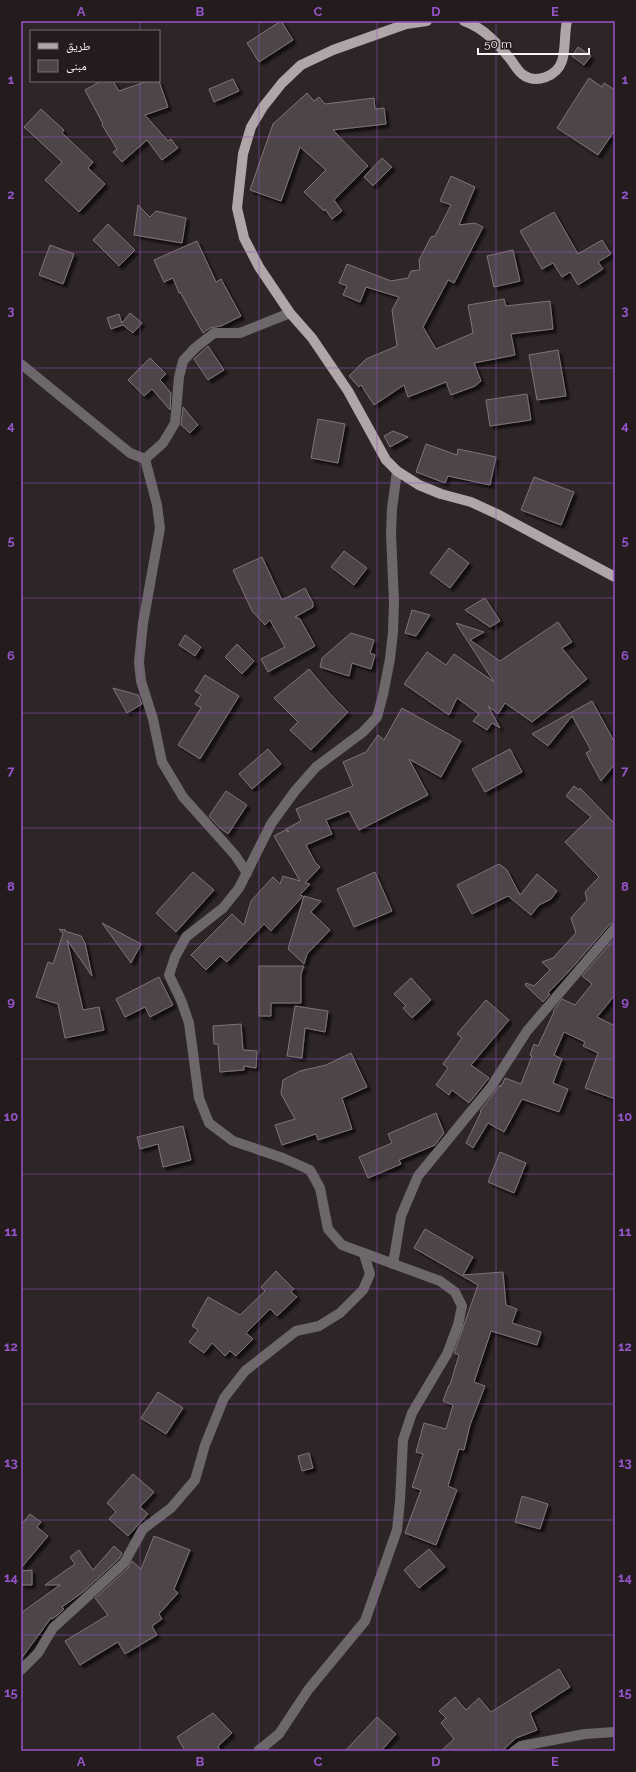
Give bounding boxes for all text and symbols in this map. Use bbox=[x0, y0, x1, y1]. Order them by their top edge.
text: A bbox=[77, 4, 86, 19]
text: B bbox=[196, 4, 205, 19]
text: C bbox=[314, 4, 323, 19]
text: D bbox=[431, 4, 441, 19]
text: E bbox=[551, 4, 559, 19]
legend bbox=[30, 30, 160, 82]
scale bar bbox=[478, 30, 589, 56]
text: 50 m bbox=[484, 37, 512, 51]
text: طريق bbox=[66, 39, 91, 53]
text: مبنى bbox=[66, 59, 87, 73]
text: 1 bbox=[8, 72, 15, 87]
text: 1 bbox=[622, 72, 629, 87]
text: 2 bbox=[7, 187, 15, 202]
text: 2 bbox=[621, 187, 629, 202]
text: 3 bbox=[7, 303, 15, 318]
text: 3 bbox=[621, 303, 629, 318]
text: 4 bbox=[7, 418, 15, 433]
text: 4 bbox=[621, 418, 629, 433]
text: 5 bbox=[7, 533, 15, 548]
text: 5 bbox=[621, 533, 629, 548]
text: 6 bbox=[7, 648, 15, 663]
text: 6 bbox=[621, 648, 629, 663]
text: 7 bbox=[7, 763, 15, 778]
text: 7 bbox=[621, 763, 629, 778]
text: 8 bbox=[7, 879, 15, 894]
text: 8 bbox=[621, 879, 629, 894]
text: 9 bbox=[7, 994, 15, 1009]
text: 9 bbox=[621, 994, 629, 1009]
text: 10 bbox=[4, 1109, 18, 1124]
text: 10 bbox=[618, 1109, 632, 1124]
text: 11 bbox=[5, 1224, 18, 1239]
text: 11 bbox=[619, 1224, 632, 1239]
text: 12 bbox=[4, 1339, 18, 1354]
text: 12 bbox=[618, 1339, 632, 1354]
text: 13 bbox=[4, 1455, 18, 1470]
text: 13 bbox=[618, 1455, 632, 1470]
text: 14 bbox=[4, 1570, 18, 1585]
text: 14 bbox=[618, 1570, 632, 1585]
text: 15 bbox=[4, 1685, 18, 1700]
text: 15 bbox=[618, 1685, 632, 1700]
text: A bbox=[77, 1754, 86, 1769]
text: B bbox=[196, 1754, 205, 1769]
text: C bbox=[314, 1754, 323, 1769]
text: D bbox=[431, 1754, 441, 1769]
text: E bbox=[551, 1754, 559, 1769]

